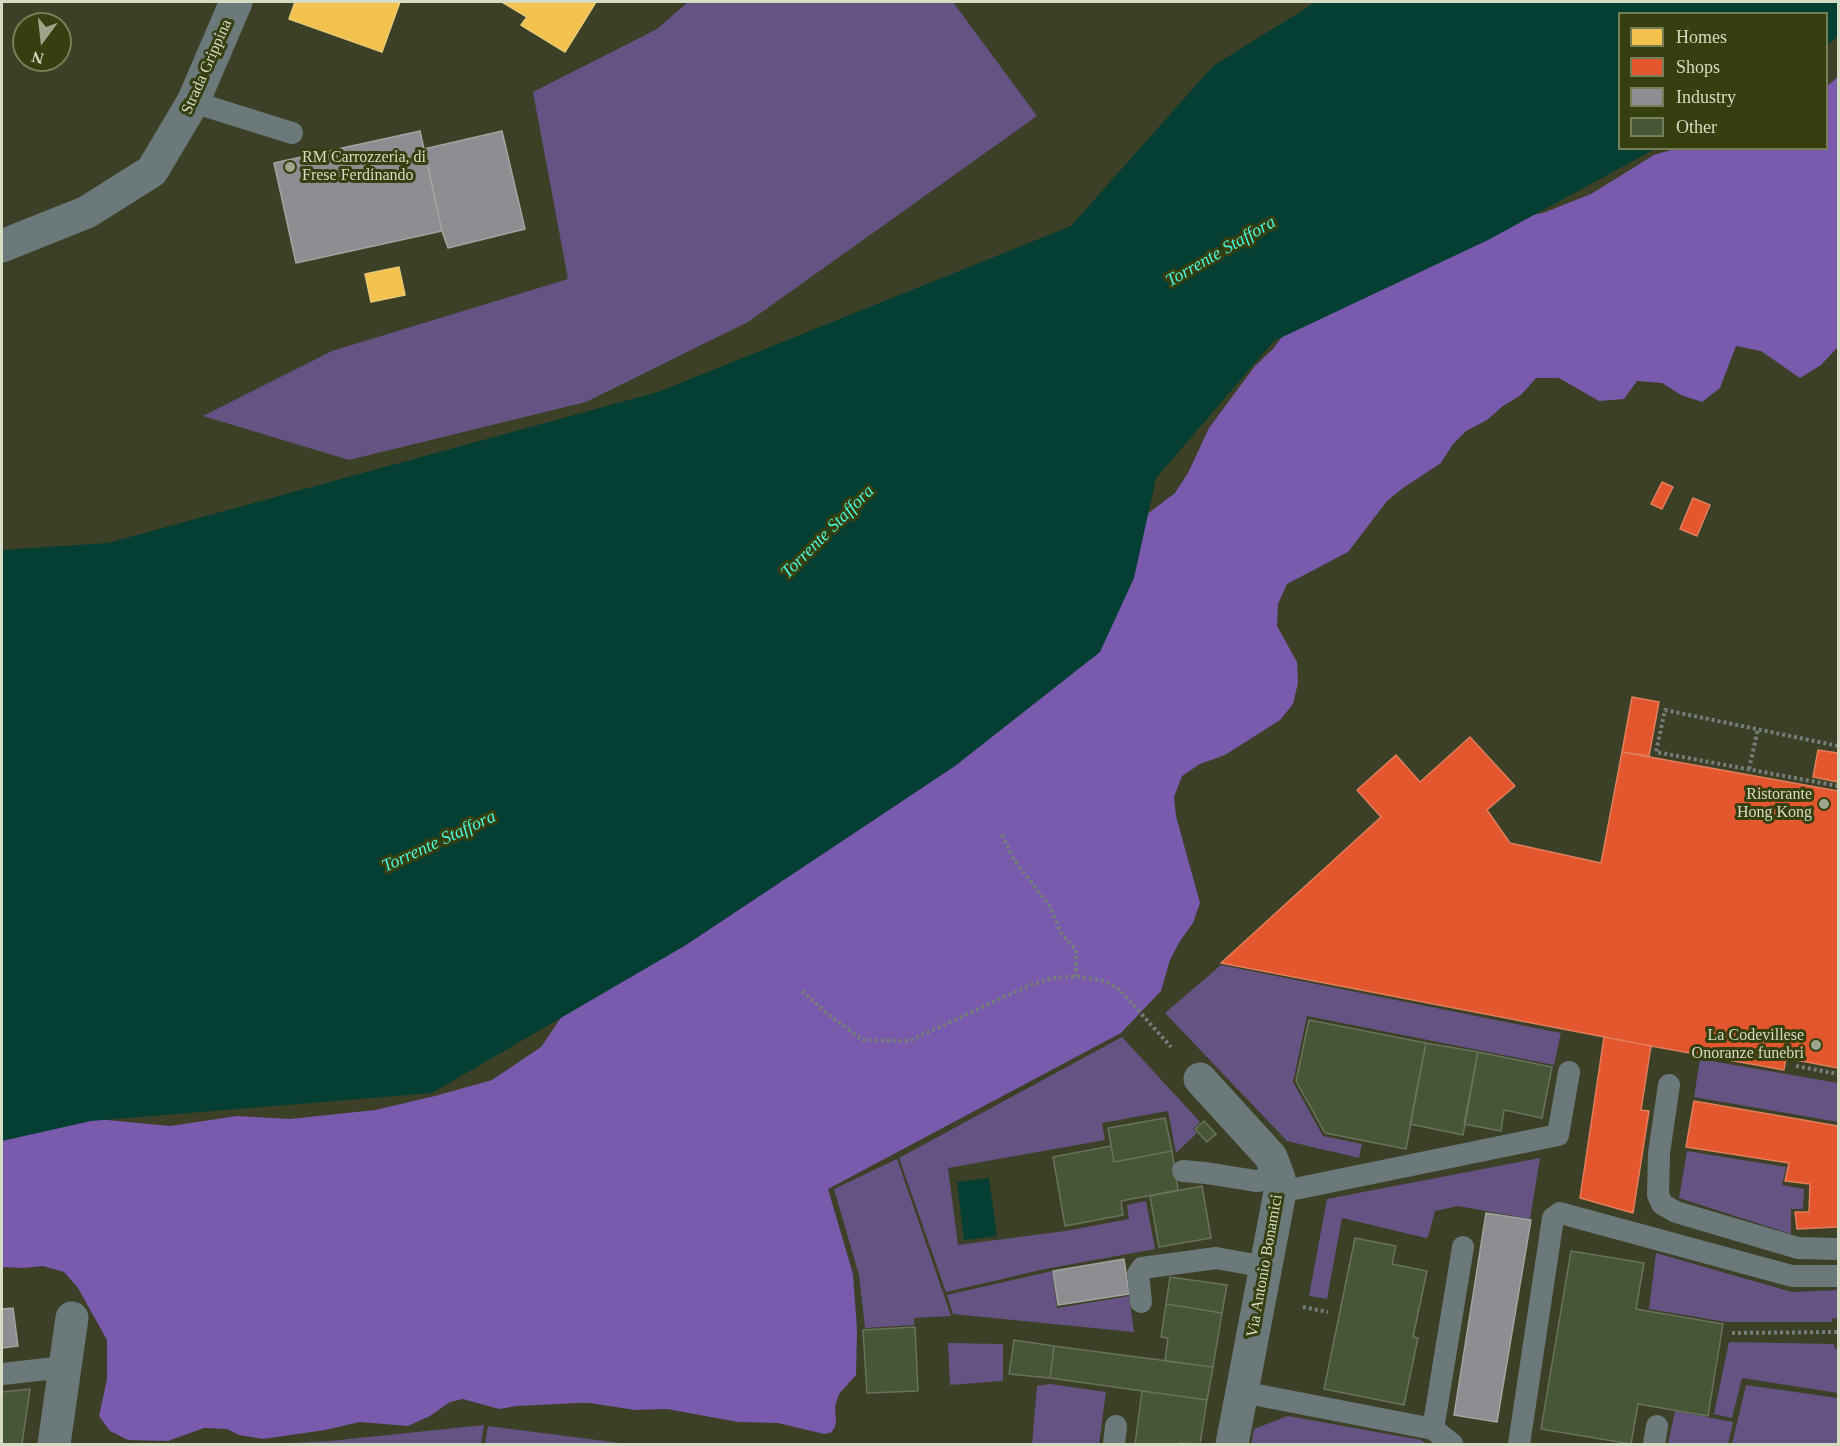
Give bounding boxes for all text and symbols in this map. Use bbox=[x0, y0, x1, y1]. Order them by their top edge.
north arrow bbox=[12, 12, 72, 72]
legend bbox=[1618, 12, 1828, 150]
street label: Strada Grippina bbox=[178, 17, 236, 117]
text: Homes bbox=[1676, 27, 1727, 47]
text: N bbox=[30, 48, 46, 68]
text: Shops bbox=[1676, 57, 1720, 77]
text: Industry bbox=[1676, 87, 1736, 107]
text: Other bbox=[1676, 117, 1717, 137]
place label: RM Carrozzeria, di Frese Ferdinando bbox=[302, 148, 426, 186]
marker: RM Carrozzeria, di Frese Ferdinando bbox=[283, 160, 297, 174]
water label: Torrente Staffora bbox=[1162, 212, 1280, 292]
water label: Torrente Staffora bbox=[777, 481, 879, 583]
place label: Ristorante Hong Kong bbox=[1737, 785, 1812, 823]
marker: Ristorante Hong Kong bbox=[1817, 797, 1831, 811]
water label: Torrente Staffora bbox=[379, 806, 499, 878]
place label: La Codevillese Onoranze funebri bbox=[1692, 1026, 1804, 1064]
marker: La Codevillese Onoranze funebri bbox=[1809, 1038, 1823, 1052]
street label: Via Antonio Bonamici bbox=[1243, 1193, 1287, 1339]

